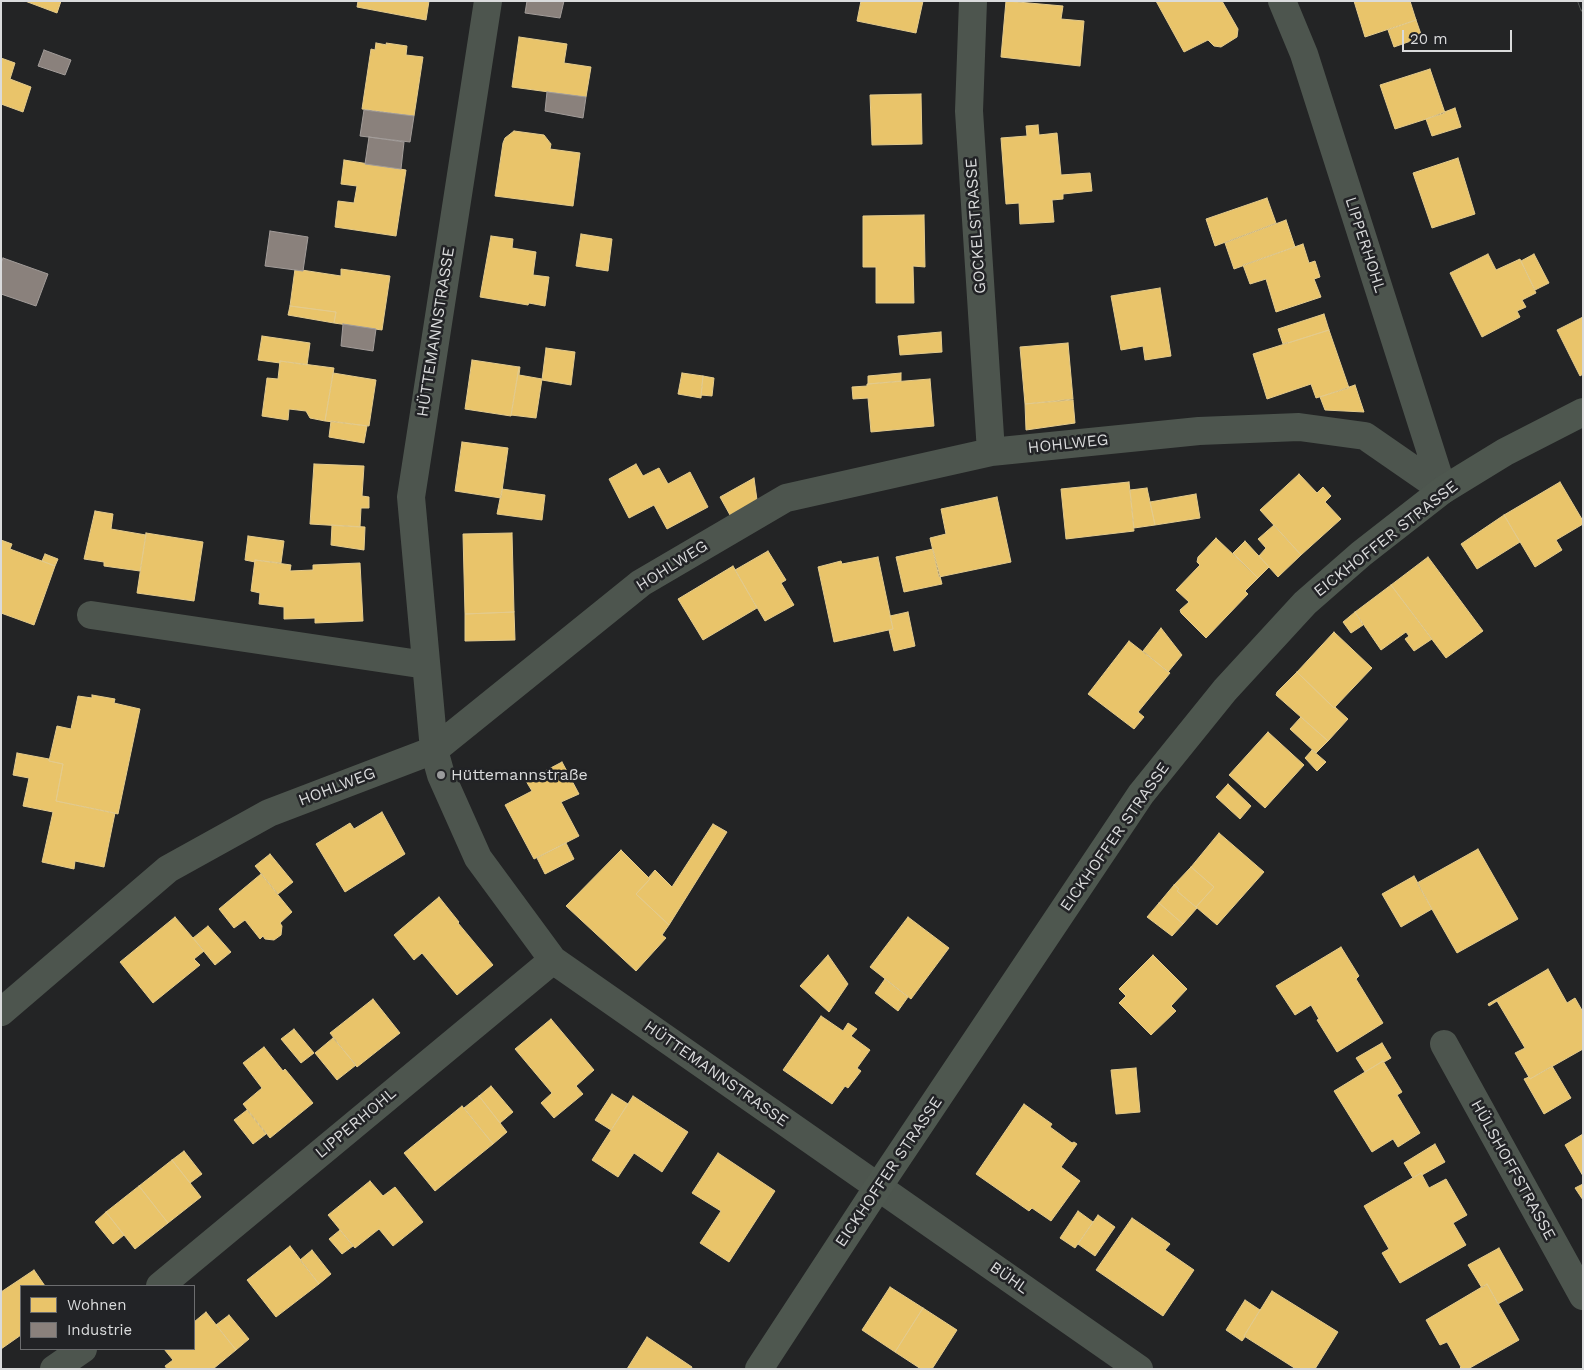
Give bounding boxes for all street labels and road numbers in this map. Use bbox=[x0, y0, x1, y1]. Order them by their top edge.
street label: GOCKELSTRASSE bbox=[962, 157, 990, 295]
street label: LIPPERHOHL bbox=[1340, 195, 1390, 295]
street label: HÜTTEMANNSTRASSE bbox=[413, 246, 459, 418]
street label: HOHLWEG bbox=[1027, 430, 1109, 458]
street label: EICKHOFFER STRASSE bbox=[1310, 477, 1462, 601]
street label: HOHLWEG bbox=[633, 536, 711, 596]
street label: EICKHOFFER STRASSE bbox=[1056, 759, 1174, 915]
street label: HOHLWEG bbox=[296, 764, 378, 810]
street label: HÜTTEMANNSTRASSE bbox=[640, 1017, 792, 1131]
street label: LIPPERHOHL bbox=[312, 1084, 400, 1162]
street label: EICKHOFFER STRASSE bbox=[832, 1093, 946, 1251]
street label: HÜLSHOFFSTRASSE bbox=[1466, 1097, 1560, 1243]
street label: BÜHL bbox=[986, 1258, 1032, 1298]

